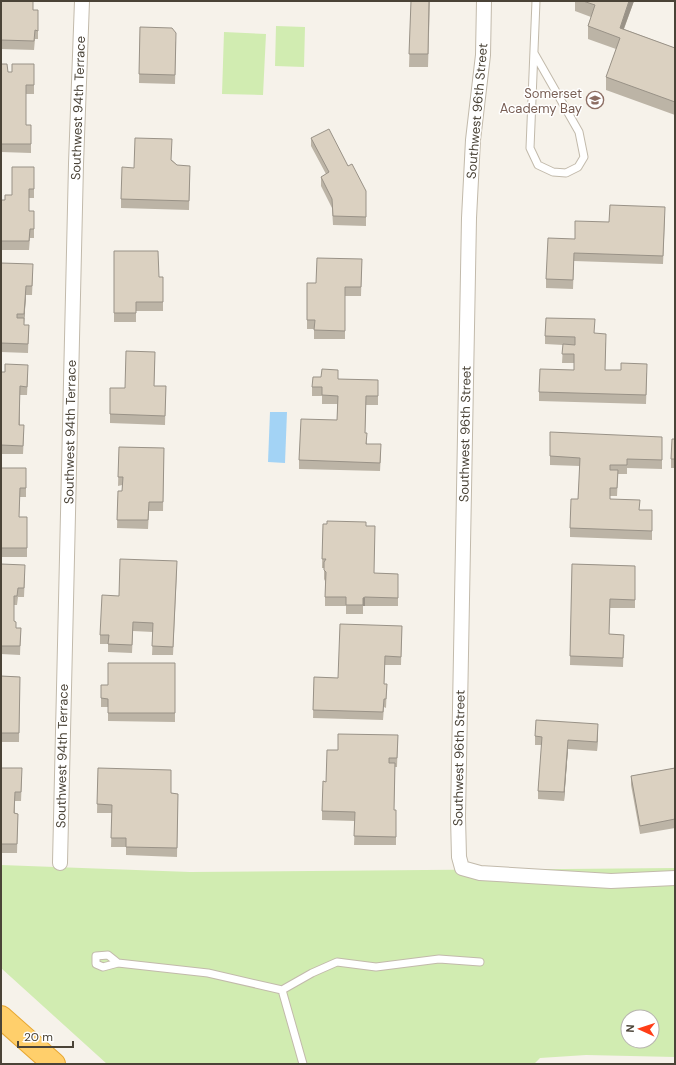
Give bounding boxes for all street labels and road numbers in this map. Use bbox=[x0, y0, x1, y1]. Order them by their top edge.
street label: Southwest 94th Terrace bbox=[67, 36, 89, 180]
street label: Southwest 96th Street bbox=[463, 42, 491, 180]
street label: Southwest 94th Terrace bbox=[60, 360, 80, 504]
street label: Southwest 96th Street bbox=[455, 366, 475, 502]
street label: Southwest 94th Terrace bbox=[52, 684, 72, 828]
street label: Southwest 96th Street bbox=[449, 690, 469, 826]

